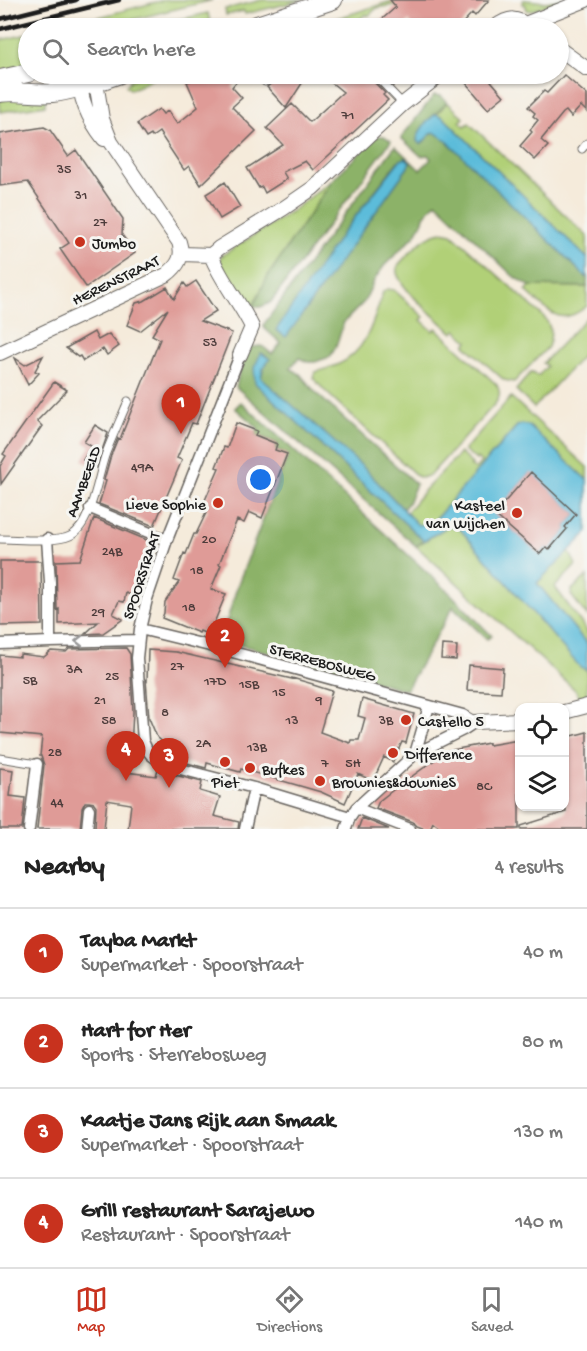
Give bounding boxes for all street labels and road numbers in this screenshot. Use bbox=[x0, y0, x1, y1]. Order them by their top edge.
street label: HERENSTRAAT bbox=[70, 252, 164, 311]
street label: AAMBEELD bbox=[64, 443, 107, 520]
street label: SPOORSTRAAT bbox=[120, 529, 167, 622]
street label: STERREBOSWEG bbox=[267, 641, 378, 688]

